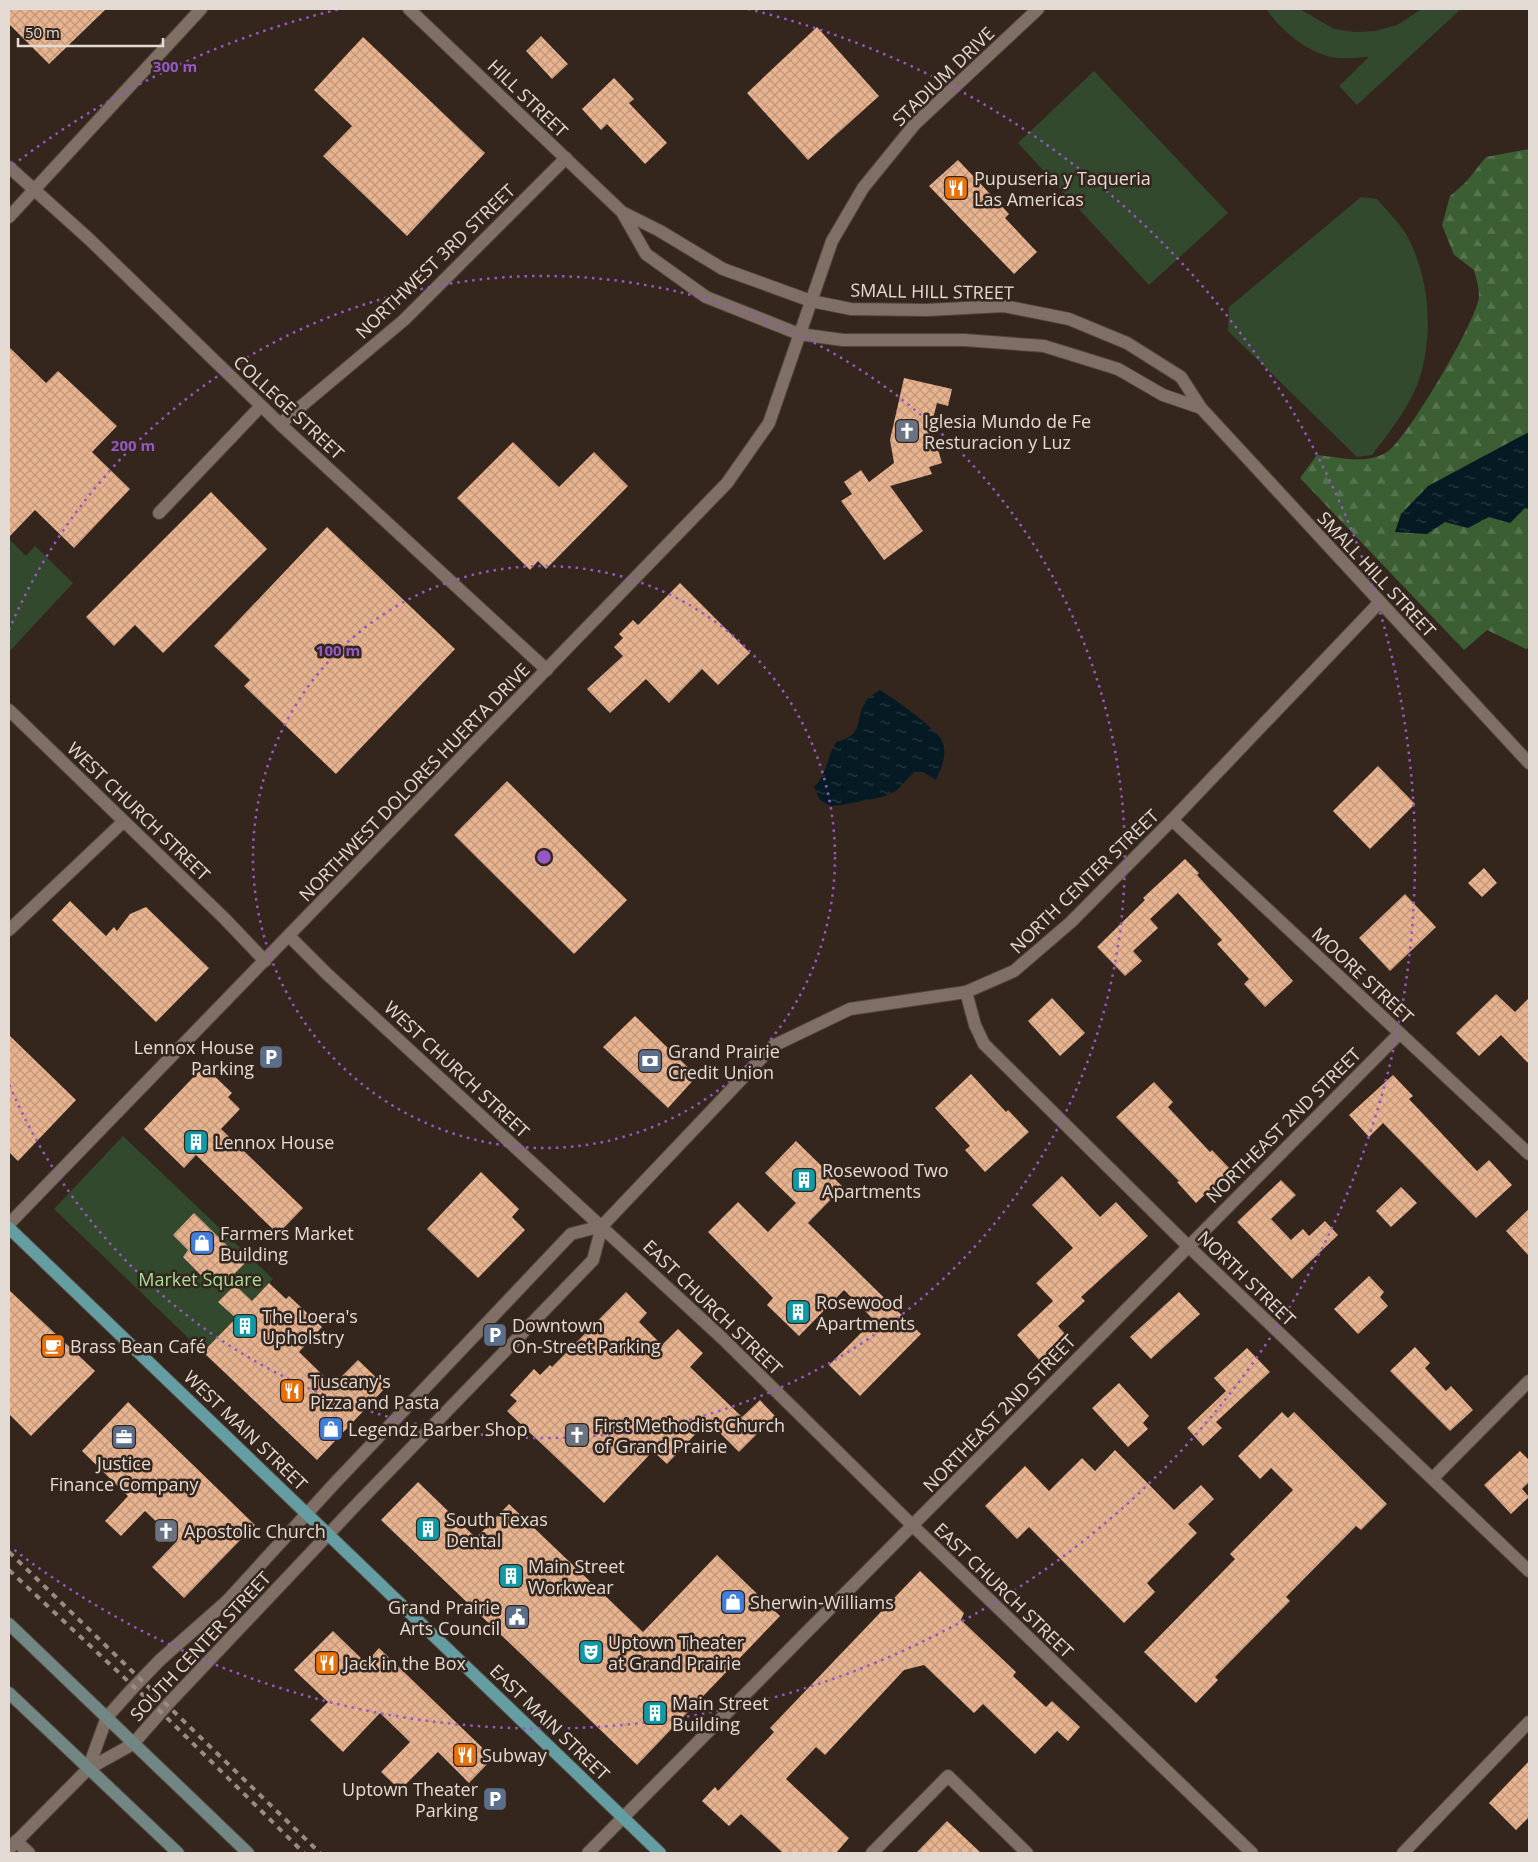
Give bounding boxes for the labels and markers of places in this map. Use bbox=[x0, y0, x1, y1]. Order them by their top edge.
place label: Pupuseria y Taqueria Las Americas bbox=[974, 166, 1151, 211]
restaurant icon: Pupuseria y Taqueria Las Americas bbox=[943, 175, 969, 201]
place label: Iglesia Mundo de Fe Resturacion y Luz bbox=[924, 409, 1091, 454]
church icon: Iglesia Mundo de Fe Resturacion y Luz bbox=[894, 418, 920, 444]
centre of rings bbox=[535, 848, 553, 866]
place label: Lennox House Parking bbox=[134, 1035, 254, 1080]
place label: Grand Prairie Credit Union bbox=[668, 1039, 780, 1084]
parking icon: Lennox House Parking bbox=[258, 1044, 284, 1070]
bank icon: Grand Prairie Credit Union bbox=[637, 1048, 663, 1074]
building icon: Lennox House bbox=[183, 1129, 209, 1155]
place label: Lennox House bbox=[214, 1130, 334, 1154]
place label: Rosewood Two Apartments bbox=[822, 1158, 949, 1203]
building icon: Rosewood Two Apartments bbox=[791, 1167, 817, 1193]
place label: Farmers Market Building bbox=[220, 1221, 354, 1266]
shop icon: Farmers Market Building bbox=[189, 1230, 215, 1256]
place label: Rosewood Apartments bbox=[816, 1290, 915, 1335]
building icon: Rosewood Apartments bbox=[785, 1299, 811, 1325]
place label: The Loera's Upholstry bbox=[262, 1304, 358, 1349]
building icon: The Loera's Upholstry bbox=[232, 1313, 258, 1339]
place label: Downtown On-Street Parking bbox=[512, 1313, 661, 1358]
parking icon: Downtown On-Street Parking bbox=[482, 1322, 508, 1348]
cafe icon: Brass Bean Café bbox=[40, 1333, 66, 1359]
place label: Brass Bean Café bbox=[70, 1334, 206, 1358]
place label: Tuscany's Pizza and Pasta bbox=[310, 1369, 439, 1414]
restaurant icon: Tuscany's Pizza and Pasta bbox=[279, 1378, 305, 1404]
place label: First Methodist Church of Grand Prairie bbox=[594, 1413, 785, 1458]
shop icon: Legendz Barber Shop bbox=[318, 1416, 344, 1442]
place label: Legendz Barber Shop bbox=[348, 1417, 527, 1441]
church icon: First Methodist Church of Grand Prairie bbox=[564, 1422, 590, 1448]
office icon: Justice Finance Company bbox=[111, 1424, 137, 1450]
place label: Justice Finance Company bbox=[49, 1451, 200, 1496]
place label: South Texas Dental bbox=[446, 1507, 548, 1552]
building icon: South Texas Dental bbox=[415, 1516, 441, 1542]
church icon: Apostolic Church bbox=[153, 1518, 179, 1544]
place label: Apostolic Church bbox=[184, 1519, 326, 1543]
place label: Main Street Workwear bbox=[528, 1554, 625, 1599]
building icon: Main Street Workwear bbox=[498, 1563, 524, 1589]
shop icon: Sherwin-Williams bbox=[720, 1589, 746, 1615]
place label: Sherwin-Williams bbox=[750, 1590, 894, 1614]
place label: Grand Prairie Arts Council bbox=[388, 1595, 500, 1640]
public building icon: Grand Prairie Arts Council bbox=[504, 1604, 530, 1630]
place label: Uptown Theater at Grand Prairie bbox=[608, 1630, 745, 1675]
theatre icon: Uptown Theater at Grand Prairie bbox=[578, 1639, 604, 1665]
restaurant icon: Jack in the Box bbox=[314, 1650, 340, 1676]
place label: Jack in the Box bbox=[342, 1651, 467, 1675]
place label: Main Street Building bbox=[672, 1691, 769, 1736]
building icon: Main Street Building bbox=[642, 1700, 668, 1726]
restaurant icon: Subway bbox=[452, 1742, 478, 1768]
place label: Subway bbox=[482, 1743, 548, 1767]
place label: Uptown Theater Parking bbox=[342, 1777, 479, 1822]
parking icon: Uptown Theater Parking bbox=[482, 1786, 508, 1812]

